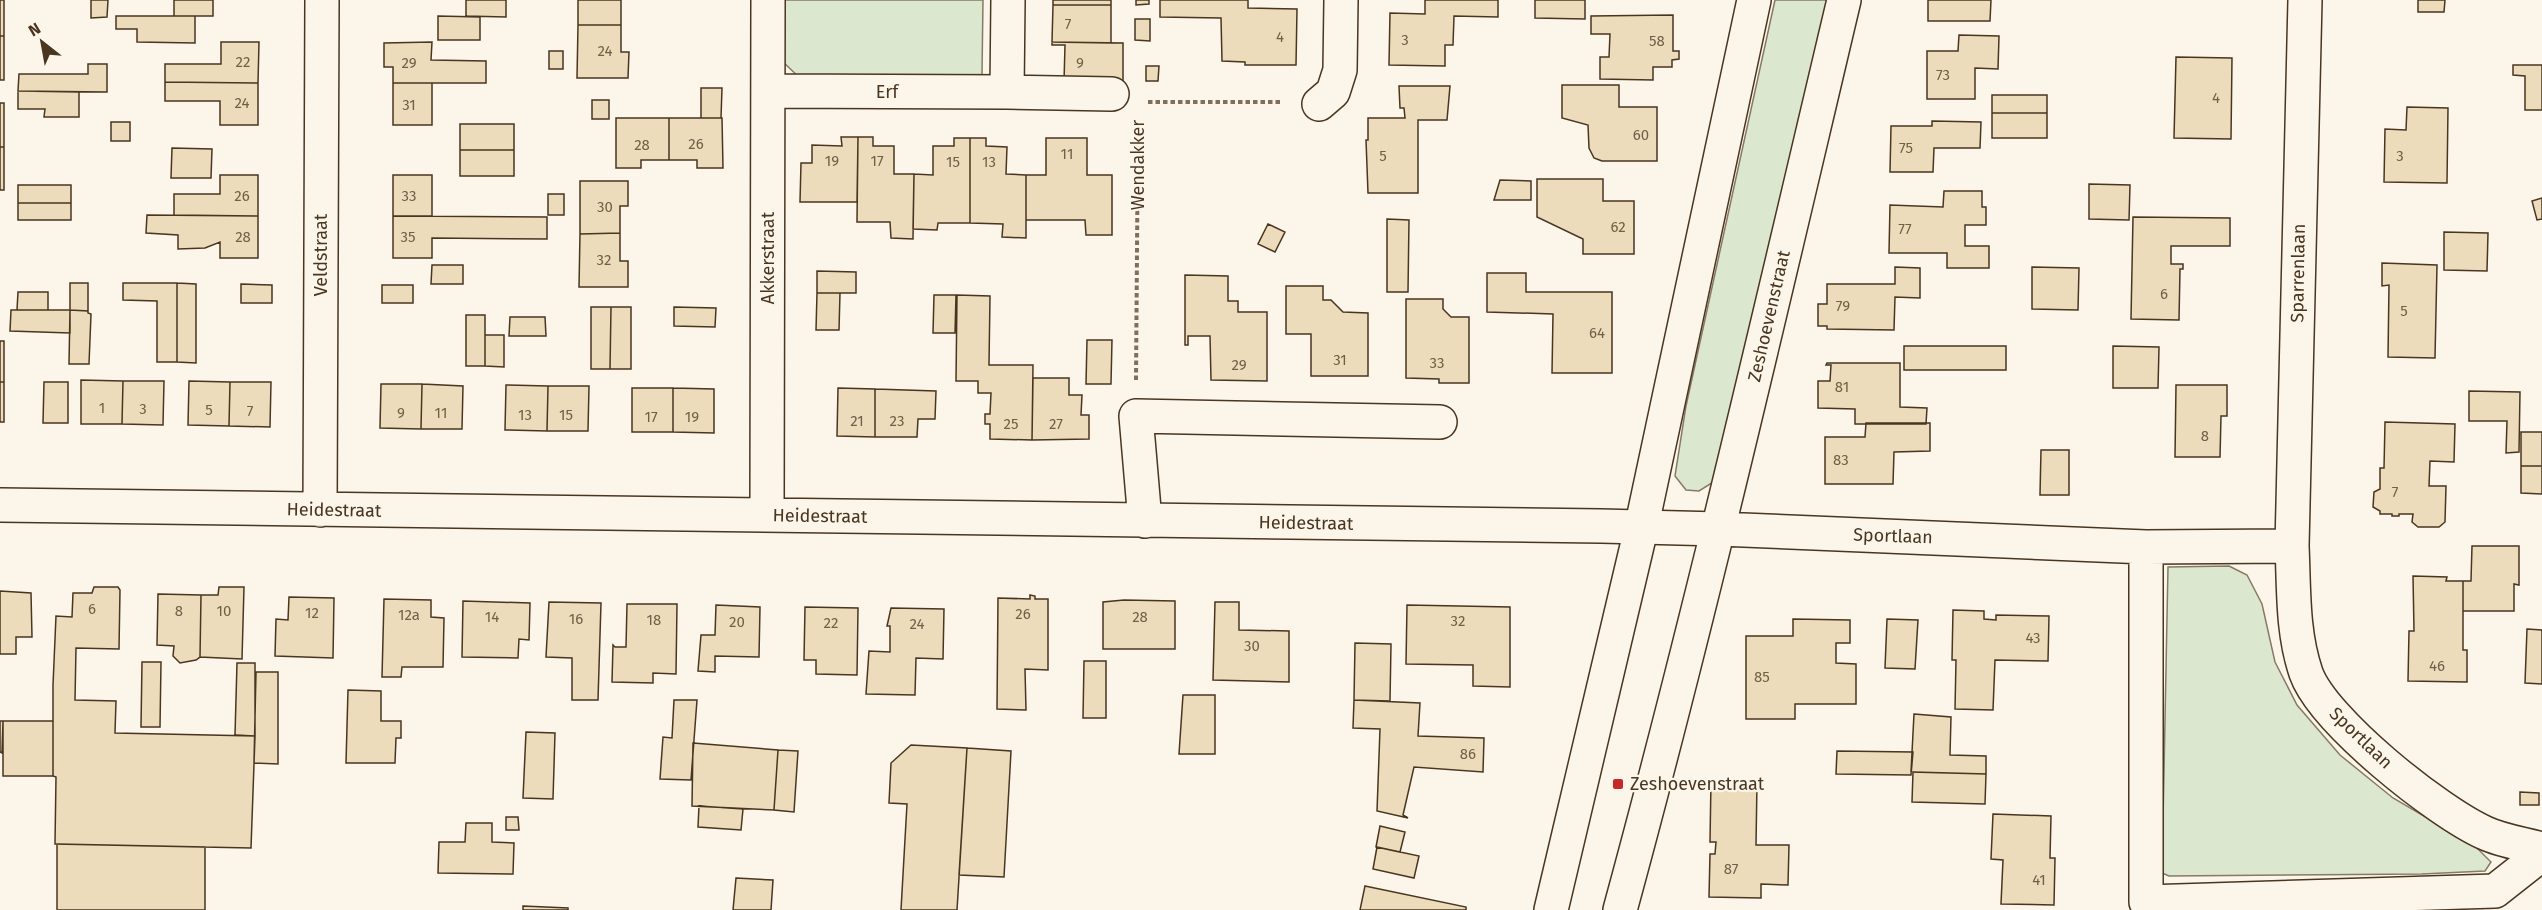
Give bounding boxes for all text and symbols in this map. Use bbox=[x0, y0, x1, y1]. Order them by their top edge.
north arrow bbox=[12, 12, 72, 72]
house number: 7 bbox=[1065, 15, 1072, 33]
text: N bbox=[25, 19, 44, 40]
house number: 4 bbox=[1276, 28, 1284, 46]
house number: 3 bbox=[1401, 31, 1409, 49]
house number: 58 bbox=[1649, 32, 1665, 50]
house number: 24 bbox=[597, 42, 613, 60]
house number: 22 bbox=[236, 53, 250, 71]
house number: 29 bbox=[401, 54, 417, 72]
house number: 9 bbox=[1076, 54, 1084, 72]
house number: 73 bbox=[1936, 66, 1950, 84]
street label: Erf bbox=[876, 81, 900, 103]
house number: 4 bbox=[2212, 89, 2220, 107]
house number: 24 bbox=[234, 94, 250, 112]
house number: 31 bbox=[402, 96, 416, 114]
street label: Wendakker bbox=[1127, 120, 1149, 210]
house number: 60 bbox=[1633, 126, 1649, 144]
house number: 26 bbox=[688, 135, 704, 153]
house number: 28 bbox=[634, 136, 650, 154]
house number: 75 bbox=[1899, 139, 1913, 157]
house number: 11 bbox=[1061, 145, 1073, 163]
house number: 5 bbox=[1379, 147, 1387, 165]
house number: 3 bbox=[2396, 147, 2404, 165]
house number: 19 bbox=[825, 152, 839, 170]
house number: 17 bbox=[870, 152, 884, 170]
house number: 15 bbox=[946, 153, 960, 171]
house number: 13 bbox=[982, 153, 996, 171]
house number: 26 bbox=[234, 187, 250, 205]
house number: 33 bbox=[402, 187, 416, 205]
house number: 30 bbox=[597, 198, 613, 216]
street label: Akkerstraat bbox=[757, 211, 779, 304]
street label: Veldstraat bbox=[310, 213, 332, 296]
house number: 62 bbox=[1610, 218, 1626, 236]
house number: 77 bbox=[1898, 220, 1912, 238]
street label: Sparrenlaan bbox=[2286, 223, 2310, 323]
house number: 28 bbox=[235, 228, 251, 246]
house number: 35 bbox=[400, 228, 416, 246]
street label: Zeshoevenstraat bbox=[1743, 248, 1795, 384]
house number: 32 bbox=[597, 251, 611, 269]
house number: 6 bbox=[2160, 285, 2168, 303]
house number: 79 bbox=[1836, 297, 1850, 315]
house number: 5 bbox=[2400, 302, 2408, 320]
house number: 64 bbox=[1589, 324, 1605, 342]
house number: 31 bbox=[1333, 351, 1347, 369]
house number: 33 bbox=[1430, 354, 1444, 372]
house number: 29 bbox=[1231, 356, 1247, 374]
house number: 81 bbox=[1835, 378, 1849, 396]
house number: 1 bbox=[99, 399, 105, 417]
house number: 3 bbox=[139, 400, 147, 418]
house number: 5 bbox=[205, 401, 213, 419]
house number: 7 bbox=[247, 402, 254, 420]
house number: 9 bbox=[397, 404, 405, 422]
house number: 11 bbox=[435, 404, 447, 422]
house number: 13 bbox=[518, 406, 532, 424]
house number: 15 bbox=[559, 406, 573, 424]
house number: 17 bbox=[644, 408, 658, 426]
house number: 19 bbox=[685, 408, 699, 426]
house number: 21 bbox=[850, 412, 864, 430]
house number: 23 bbox=[890, 412, 904, 430]
house number: 25 bbox=[1004, 415, 1018, 433]
house number: 27 bbox=[1049, 415, 1063, 433]
house number: 8 bbox=[2201, 427, 2209, 445]
house number: 83 bbox=[1833, 451, 1849, 469]
house number: 7 bbox=[2392, 483, 2399, 501]
street label: Heidestraat bbox=[286, 498, 382, 522]
street label: Heidestraat bbox=[772, 504, 868, 528]
street label: Heidestraat bbox=[1258, 511, 1354, 535]
street label: Sportlaan bbox=[1853, 524, 1933, 548]
house number: 6 bbox=[88, 600, 96, 618]
house number: 8 bbox=[175, 602, 183, 620]
house number: 10 bbox=[217, 602, 231, 620]
house number: 12 bbox=[305, 604, 319, 622]
house number: 26 bbox=[1015, 605, 1031, 623]
house number: 12a bbox=[398, 606, 420, 624]
house number: 14 bbox=[485, 608, 499, 626]
house number: 28 bbox=[1132, 608, 1148, 626]
house number: 16 bbox=[569, 610, 583, 628]
house number: 18 bbox=[647, 611, 661, 629]
house number: 32 bbox=[1451, 612, 1465, 630]
house number: 20 bbox=[729, 613, 745, 631]
house number: 22 bbox=[824, 614, 838, 632]
house number: 24 bbox=[909, 615, 925, 633]
house number: 43 bbox=[2025, 629, 2041, 647]
house number: 30 bbox=[1244, 637, 1260, 655]
house number: 46 bbox=[2429, 657, 2445, 675]
house number: 85 bbox=[1754, 668, 1770, 686]
street label: Sportlaan bbox=[2325, 702, 2397, 774]
house number: 86 bbox=[1460, 745, 1476, 763]
place label: Zeshoevenstraat bbox=[1630, 773, 1765, 795]
marker: Zeshoevenstraat bbox=[1611, 777, 1625, 791]
house number: 87 bbox=[1724, 860, 1739, 878]
house number: 41 bbox=[2032, 871, 2046, 889]

